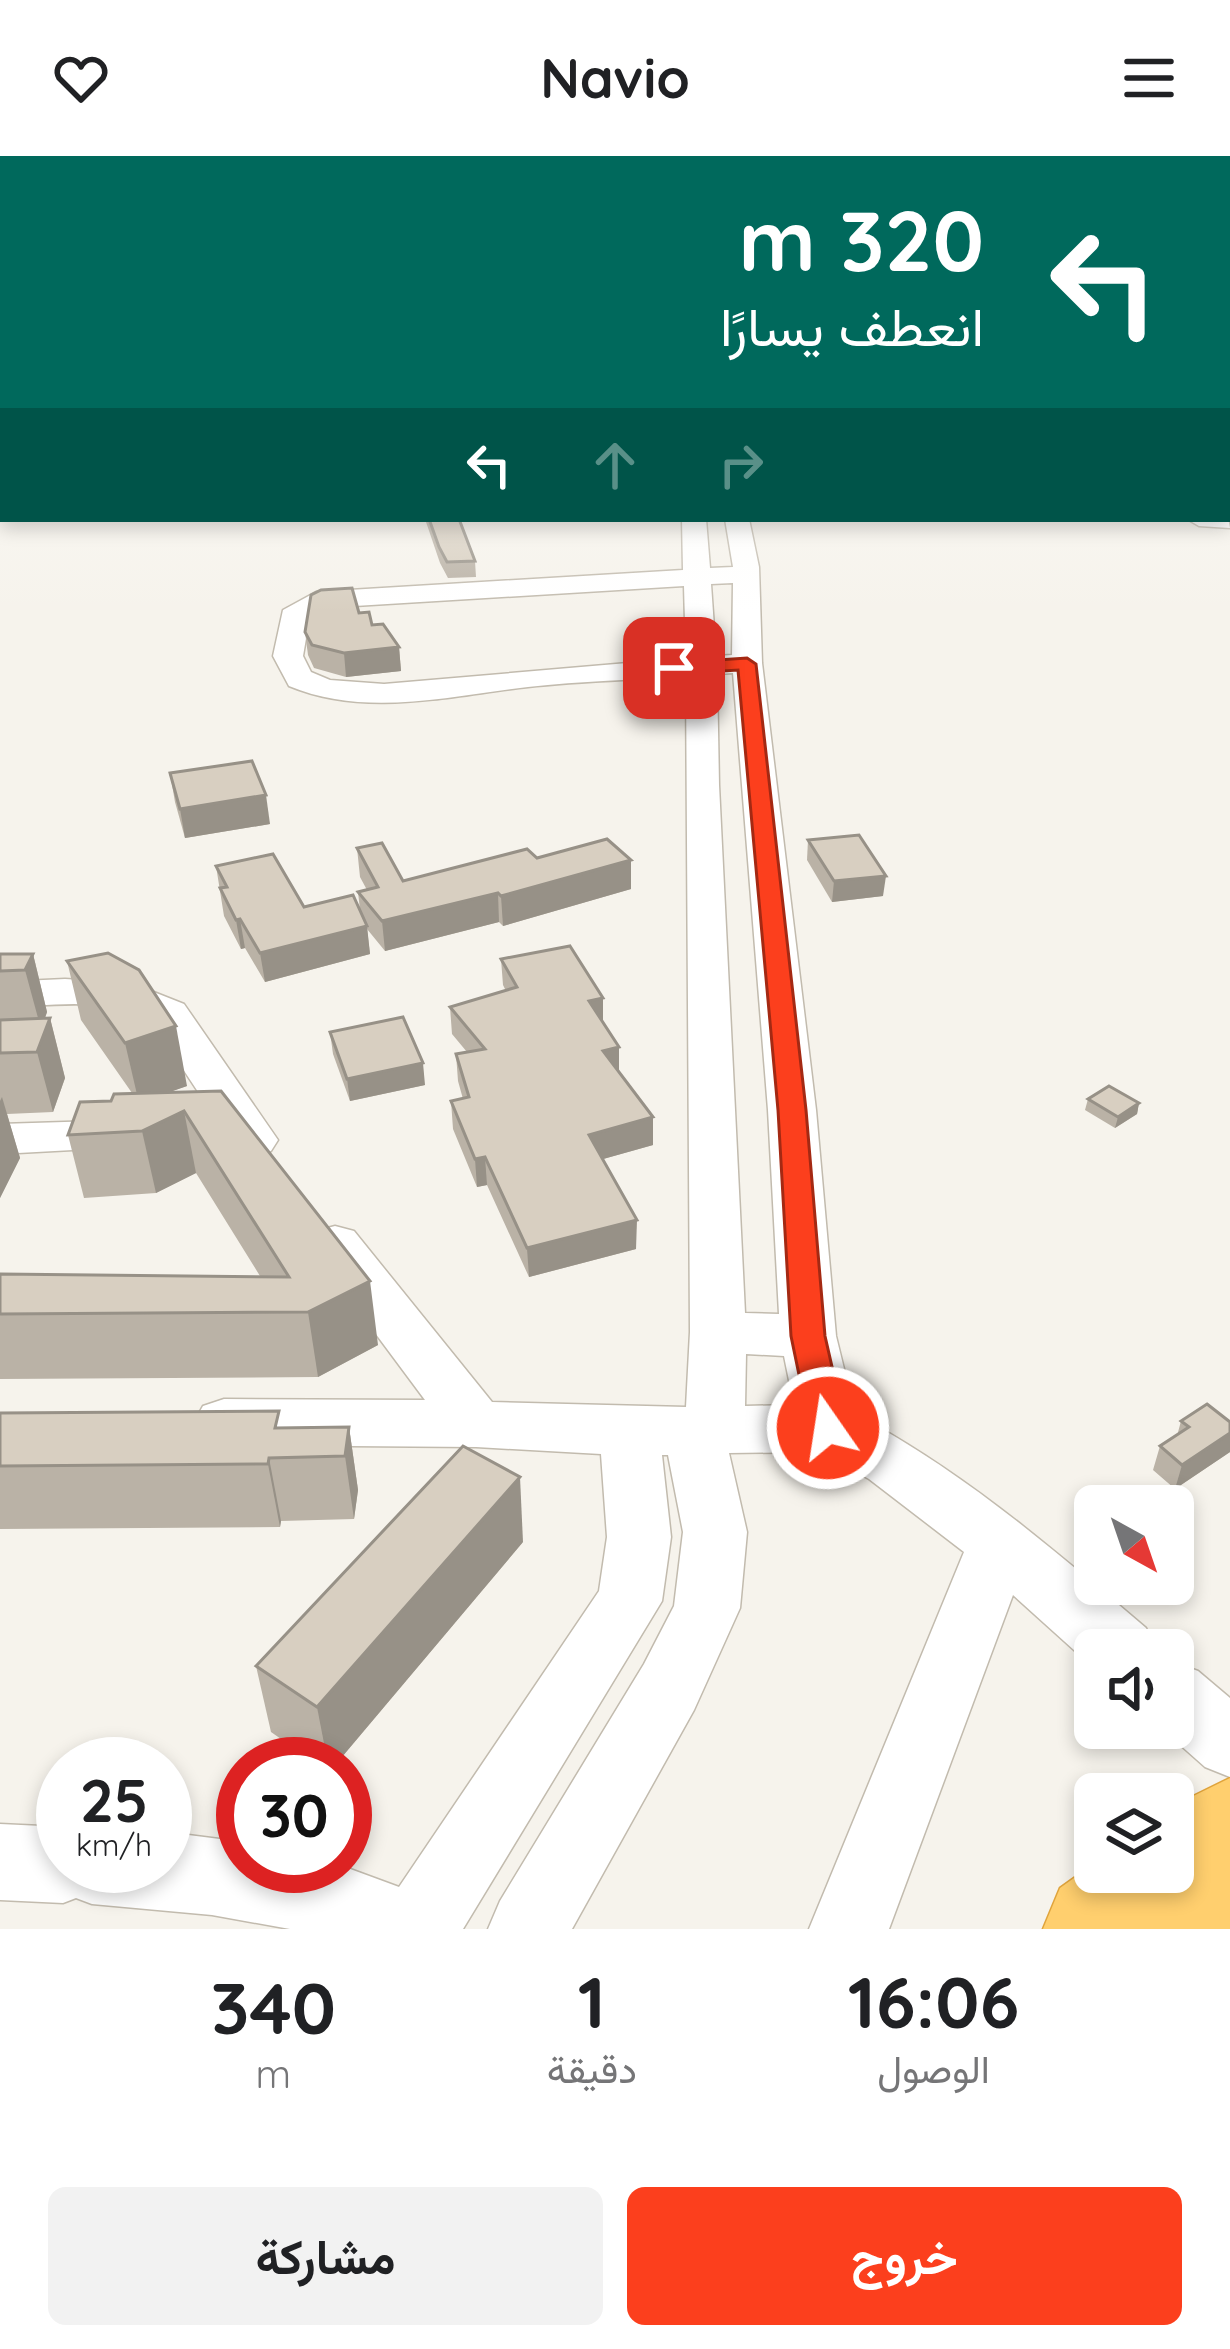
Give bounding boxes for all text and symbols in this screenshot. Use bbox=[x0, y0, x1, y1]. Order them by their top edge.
text: Navio bbox=[540, 44, 690, 112]
icon: heart bbox=[48, 45, 114, 111]
icon: menu bbox=[1116, 45, 1182, 111]
text: 320 m bbox=[739, 187, 984, 292]
icon: left bbox=[1026, 204, 1182, 360]
text: انعطف يسارًا bbox=[720, 292, 984, 360]
icon: left bbox=[456, 432, 522, 498]
icon: ahead bbox=[582, 432, 648, 498]
icon: right bbox=[708, 432, 774, 498]
pin bbox=[623, 617, 725, 719]
icon: arrive bbox=[641, 635, 707, 701]
position arrow bbox=[765, 1365, 891, 1491]
north arrow bbox=[1074, 1485, 1194, 1605]
map controls bbox=[1074, 1485, 1194, 1893]
button: sound bbox=[1074, 1629, 1194, 1749]
speed limit sign: 30 bbox=[216, 1737, 372, 1893]
text: 25 bbox=[80, 1762, 148, 1837]
button: layers bbox=[1074, 1773, 1194, 1893]
text: km/h bbox=[76, 1826, 152, 1864]
text: 1 bbox=[578, 1956, 606, 2046]
text: 16:06 bbox=[848, 1956, 1019, 2046]
text: 340 bbox=[211, 1962, 336, 2052]
text: دقيقة bbox=[547, 2044, 637, 2093]
text: الوصول bbox=[877, 2044, 990, 2093]
text: m bbox=[256, 2049, 291, 2098]
button: مشاركة bbox=[48, 2187, 603, 2325]
button: خروج bbox=[627, 2187, 1182, 2325]

